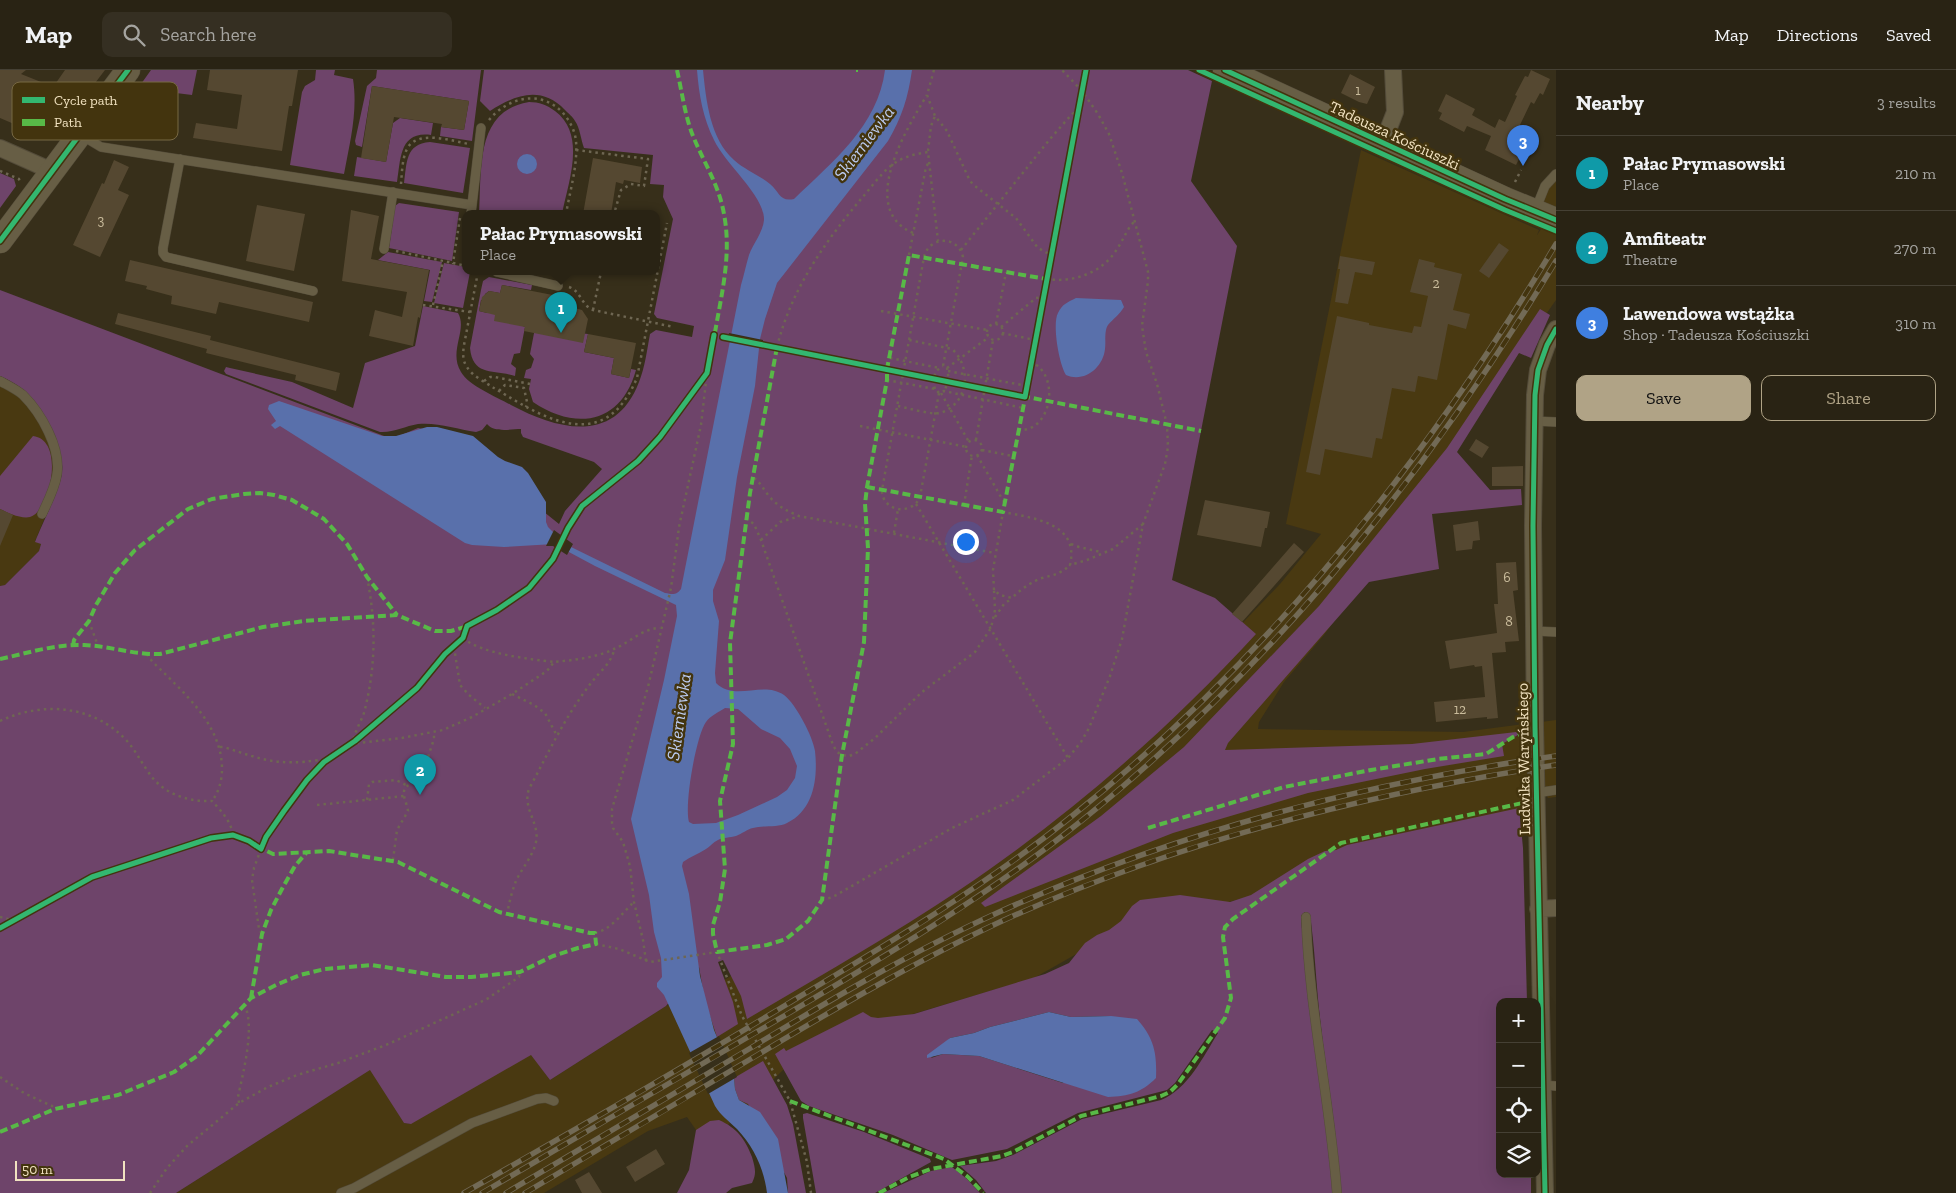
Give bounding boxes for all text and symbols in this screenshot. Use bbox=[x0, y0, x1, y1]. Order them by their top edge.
search box bbox=[102, 12, 452, 57]
text: Map bbox=[25, 20, 72, 49]
icon: search bbox=[120, 21, 148, 49]
text: Search here bbox=[160, 23, 257, 46]
text: Map bbox=[1714, 24, 1749, 46]
text: Directions bbox=[1777, 24, 1858, 46]
text: Saved bbox=[1886, 24, 1931, 46]
legend bbox=[12, 82, 178, 140]
house number: 1 bbox=[1355, 82, 1361, 99]
text: Nearby bbox=[1576, 90, 1644, 115]
text: Cycle path bbox=[54, 92, 118, 109]
text: 3 results bbox=[1877, 93, 1936, 112]
street label: Tadeusza Kościuszki bbox=[1327, 97, 1463, 174]
water label: Skierniewka bbox=[829, 101, 899, 185]
text: Path bbox=[54, 114, 82, 131]
pin: 3 bbox=[1507, 125, 1539, 166]
text: Pałac Prymasowski bbox=[1623, 152, 1785, 175]
text: 1 bbox=[1589, 164, 1595, 183]
text: 210 m bbox=[1895, 164, 1936, 183]
text: Place bbox=[1623, 175, 1659, 194]
popup bbox=[462, 210, 660, 275]
house number: 3 bbox=[98, 212, 105, 229]
text: Pałac Prymasowski bbox=[480, 222, 642, 245]
text: Amfiteatr bbox=[1623, 227, 1706, 250]
text: 2 bbox=[1588, 239, 1596, 258]
text: 270 m bbox=[1894, 239, 1936, 258]
text: Place bbox=[480, 245, 516, 264]
text: Theatre bbox=[1623, 250, 1677, 269]
house number: 2 bbox=[1432, 275, 1440, 292]
pin: 1 bbox=[545, 292, 577, 333]
text: Lawendowa wstążka bbox=[1623, 302, 1795, 325]
text: 3 bbox=[1588, 314, 1596, 333]
text: 310 m bbox=[1895, 314, 1936, 333]
text: Shop · Tadeusza Kościuszki bbox=[1623, 325, 1809, 344]
button: Save bbox=[1576, 375, 1751, 421]
button: Share bbox=[1761, 375, 1936, 421]
your location bbox=[953, 529, 979, 555]
house number: 6 bbox=[1503, 569, 1511, 586]
house number: 8 bbox=[1505, 613, 1513, 630]
water label: Skierniewka bbox=[662, 672, 696, 762]
street label: Ludwika Waryńskiego bbox=[1513, 683, 1534, 835]
house number: 12 bbox=[1454, 701, 1466, 718]
pin: 2 bbox=[404, 754, 436, 795]
map controls bbox=[1496, 998, 1541, 1178]
button: + bbox=[1496, 998, 1541, 1043]
button: − bbox=[1496, 1043, 1541, 1088]
button: locate bbox=[1496, 1088, 1541, 1133]
button: layers bbox=[1496, 1133, 1541, 1178]
scale bar bbox=[15, 1158, 125, 1181]
text: 50 m bbox=[22, 1161, 53, 1178]

